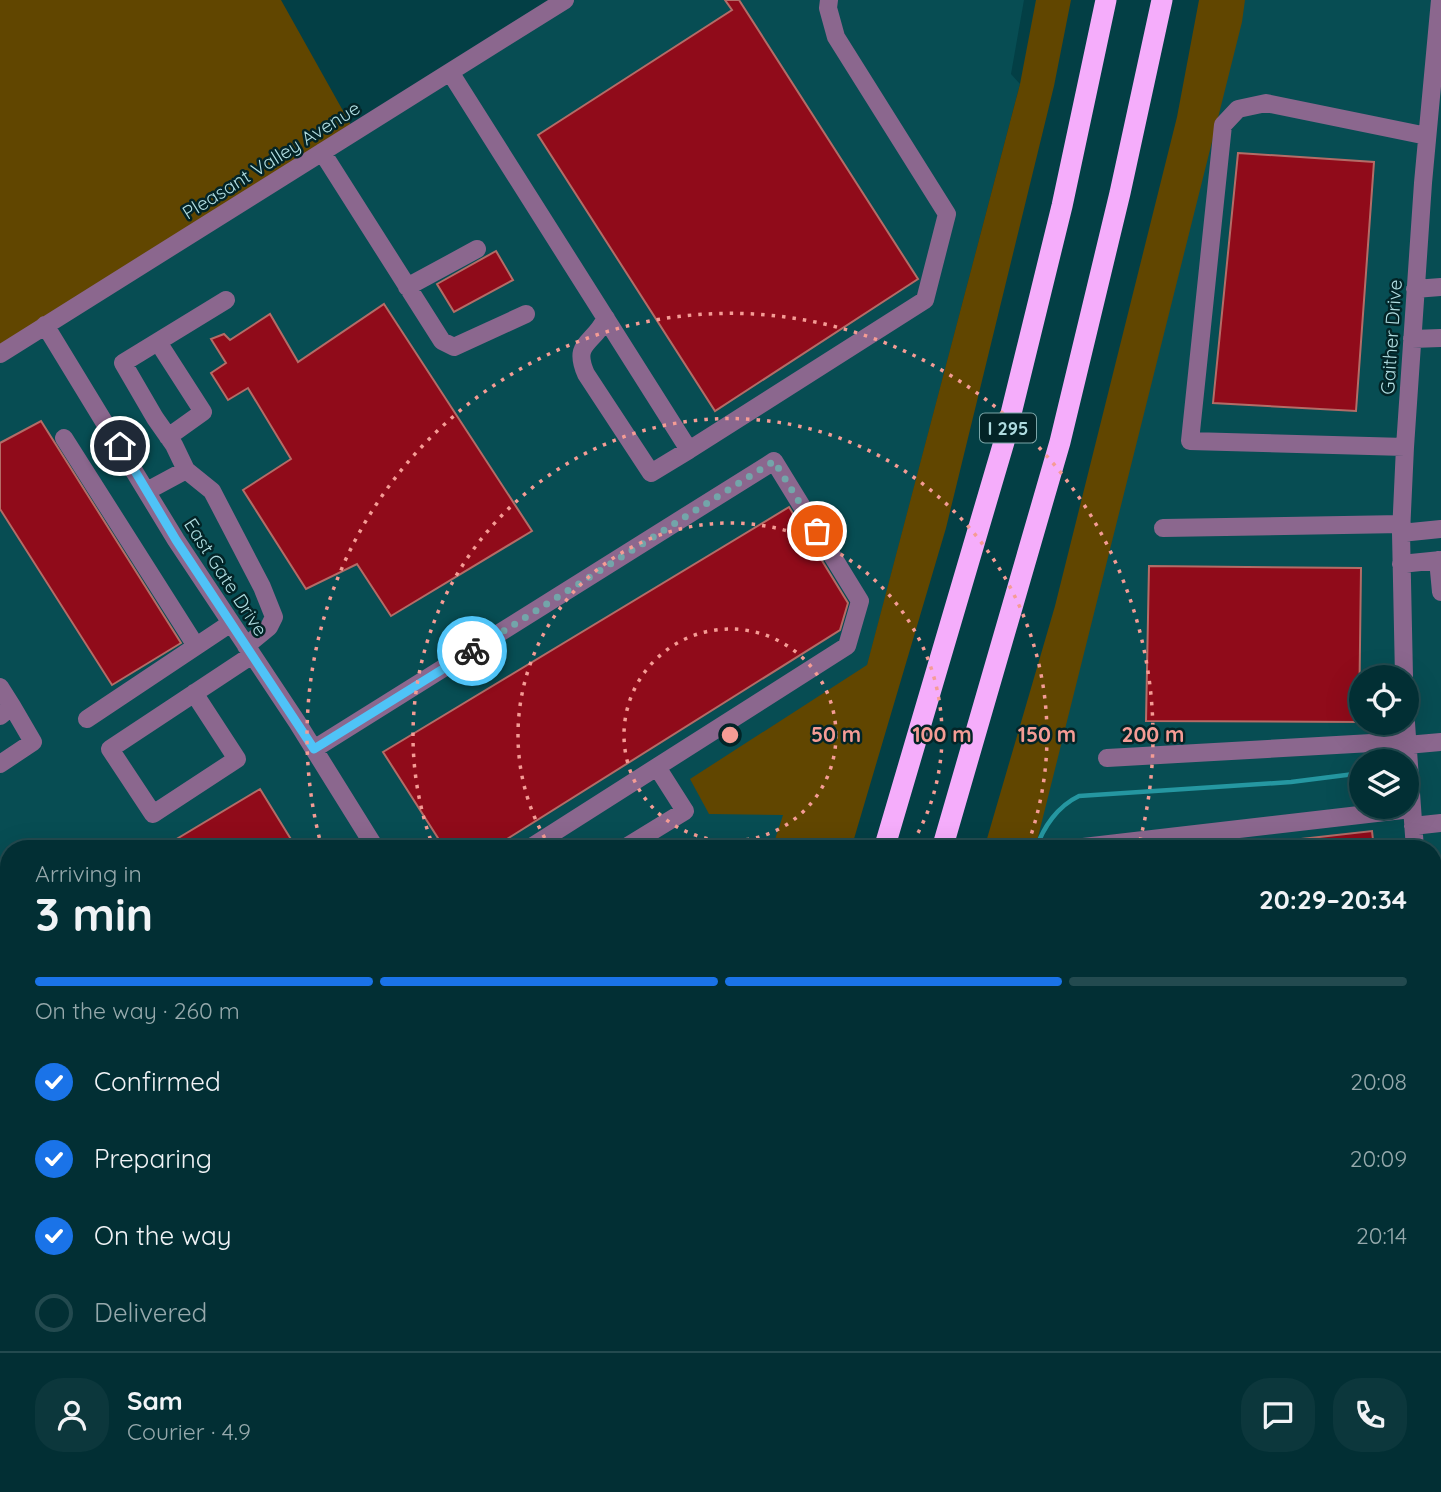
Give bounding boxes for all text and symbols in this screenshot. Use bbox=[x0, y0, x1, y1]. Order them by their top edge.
street label: Pleasant Valley Avenue bbox=[178, 95, 364, 225]
street label: Gaither Drive bbox=[1375, 279, 1407, 395]
road number: I 295 bbox=[980, 414, 1036, 442]
pin bbox=[90, 416, 150, 476]
icon: home bbox=[101, 427, 139, 465]
pin bbox=[787, 501, 847, 561]
icon: bag bbox=[798, 512, 836, 550]
street label: East Gate Drive bbox=[179, 514, 273, 640]
courier bbox=[437, 616, 507, 686]
icon: bike bbox=[453, 632, 491, 670]
map controls bbox=[1349, 665, 1419, 819]
button: locate bbox=[1349, 665, 1419, 735]
text: 50 m bbox=[811, 721, 861, 747]
text: 100 m bbox=[912, 721, 972, 747]
text: 150 m bbox=[1018, 721, 1076, 747]
text: 200 m bbox=[1122, 721, 1184, 747]
centre of rings bbox=[718, 723, 742, 747]
button: layers bbox=[1349, 749, 1419, 819]
text: Arriving in bbox=[35, 859, 142, 888]
text: 20:29–20:34 bbox=[1259, 883, 1407, 916]
text: 3 min bbox=[35, 885, 153, 943]
text: On the way · 260 m bbox=[35, 996, 240, 1025]
icon: check bbox=[35, 1063, 73, 1101]
text: Confirmed bbox=[94, 1065, 221, 1098]
text: 20:08 bbox=[1350, 1067, 1407, 1096]
icon: check bbox=[35, 1140, 73, 1178]
text: Preparing bbox=[94, 1142, 212, 1175]
text: 20:09 bbox=[1350, 1144, 1407, 1173]
icon: check bbox=[35, 1217, 73, 1255]
text: On the way bbox=[94, 1219, 232, 1252]
text: 20:14 bbox=[1356, 1221, 1407, 1250]
text: Delivered bbox=[94, 1296, 207, 1329]
button: person bbox=[35, 1378, 109, 1452]
button: chat bbox=[1241, 1378, 1315, 1452]
button: phone bbox=[1333, 1378, 1407, 1452]
text: Sam bbox=[127, 1384, 183, 1417]
text: Courier · 4.9 bbox=[127, 1417, 251, 1446]

